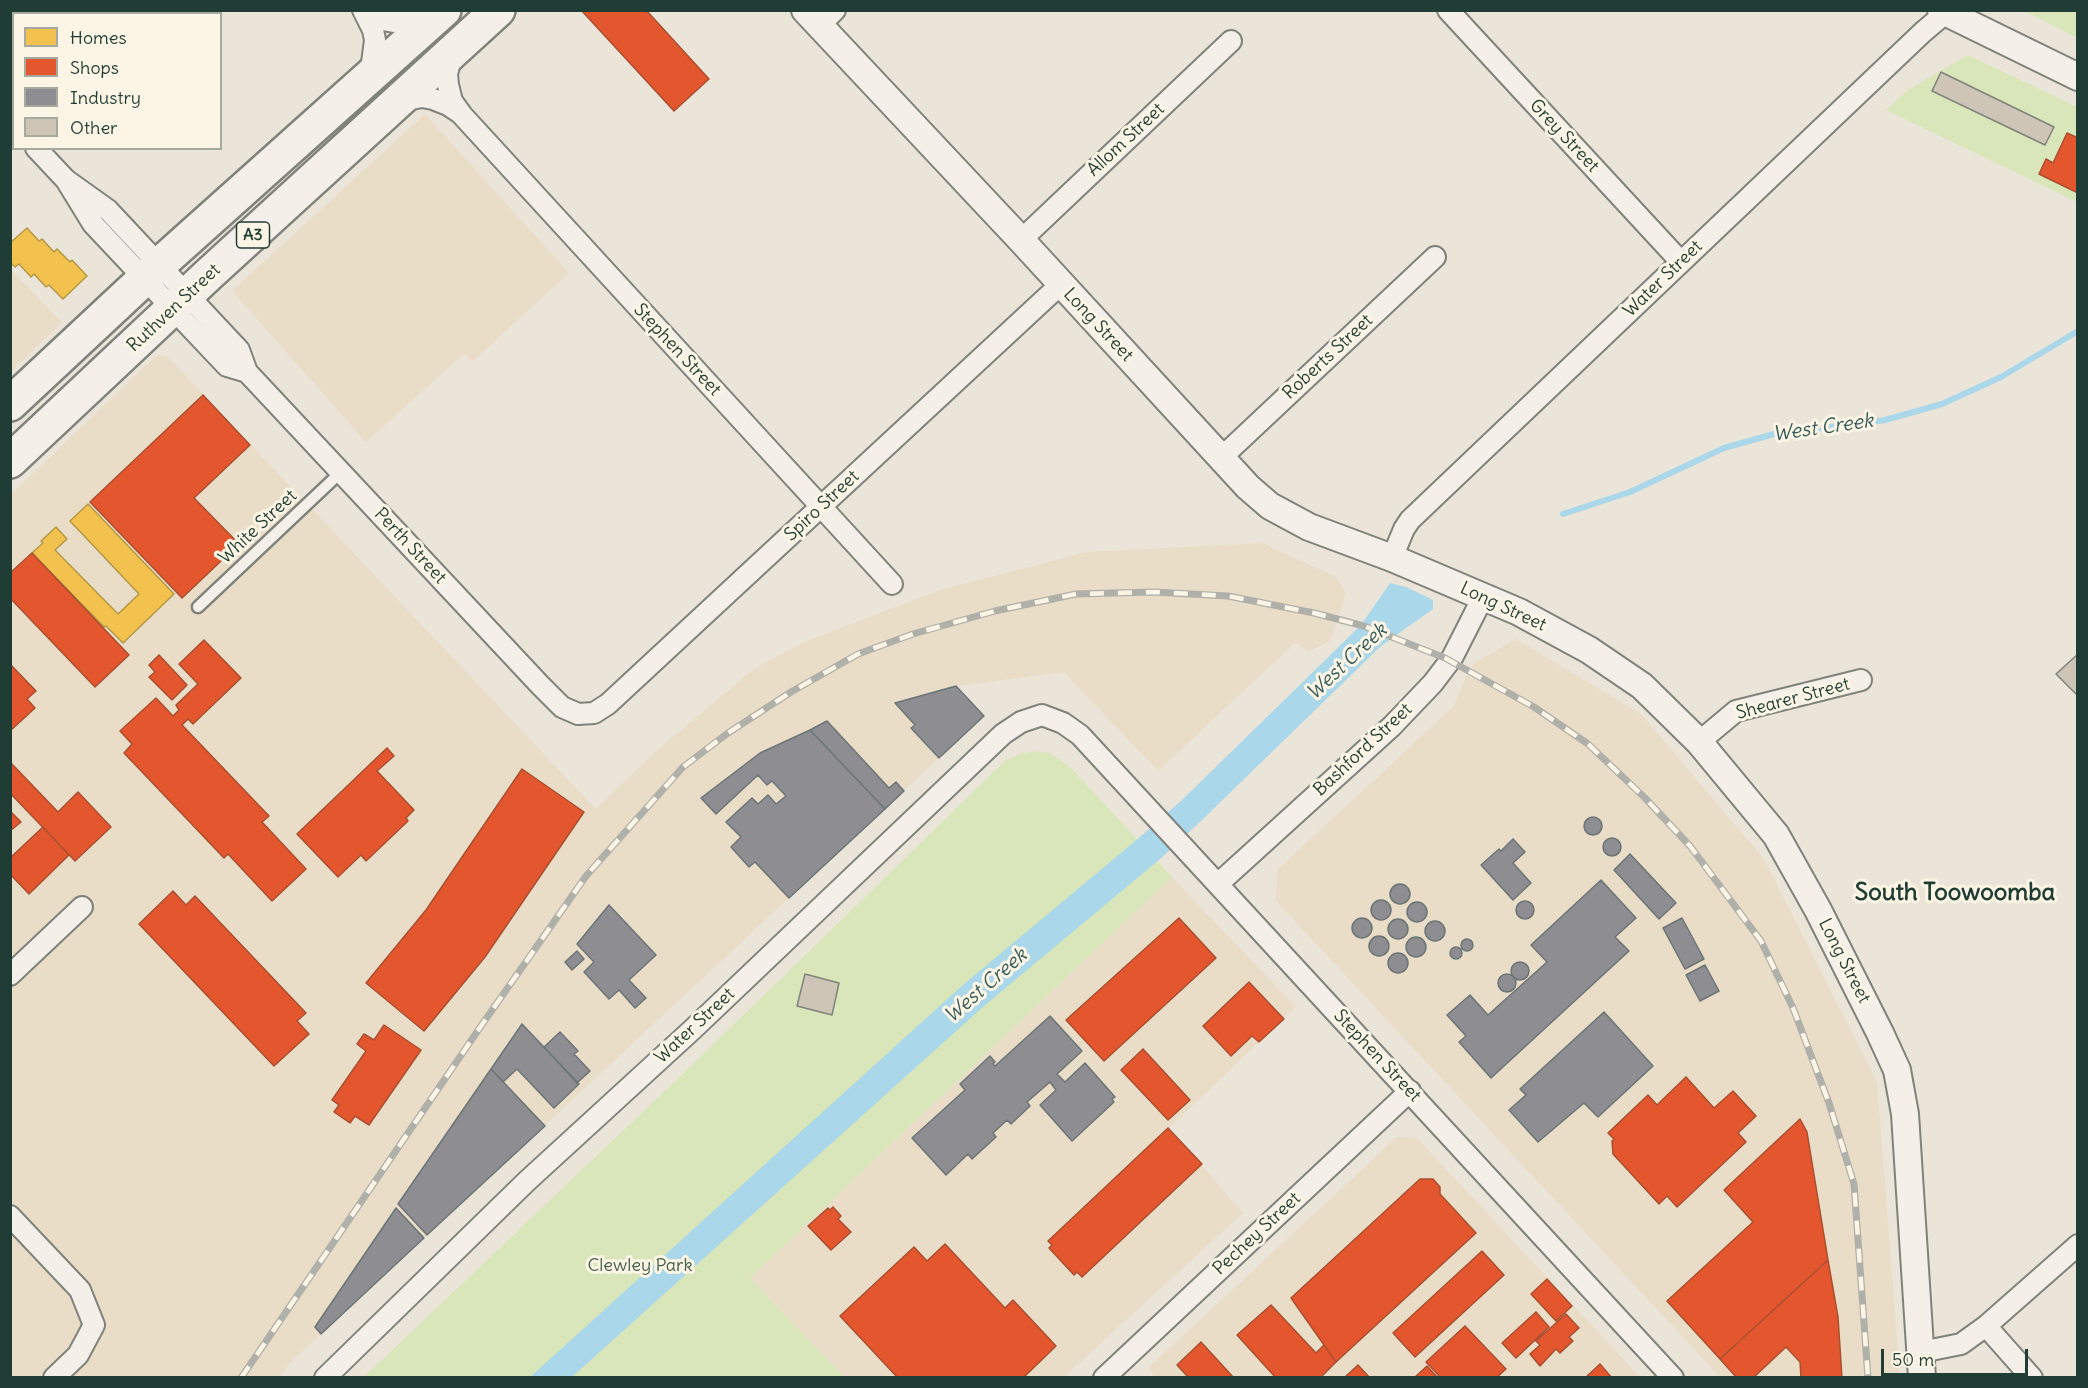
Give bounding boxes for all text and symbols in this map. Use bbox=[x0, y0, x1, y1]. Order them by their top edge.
legend bbox=[12, 12, 222, 150]
text: Homes bbox=[70, 26, 127, 49]
text: Shops bbox=[70, 56, 119, 79]
text: Industry bbox=[70, 86, 141, 109]
street label: Grey Street bbox=[1525, 95, 1603, 177]
street label: Allom Street bbox=[1083, 99, 1169, 181]
text: Other bbox=[70, 116, 117, 139]
road number: A3 bbox=[236, 222, 270, 248]
street label: Water Street bbox=[1619, 236, 1707, 322]
street label: Ruthven Street bbox=[123, 259, 225, 357]
street label: Long Street bbox=[1059, 284, 1137, 366]
street label: Stephen Street bbox=[629, 299, 725, 401]
street label: Roberts Street bbox=[1279, 310, 1377, 404]
water label: West Creek bbox=[1771, 409, 1875, 447]
street label: Spiro Street bbox=[780, 466, 864, 546]
street label: White Street bbox=[215, 485, 301, 569]
street label: Perth Street bbox=[369, 504, 451, 588]
street label: Long Street bbox=[1457, 578, 1549, 636]
water label: West Creek bbox=[1302, 619, 1392, 705]
street label: Shearer Street bbox=[1734, 673, 1852, 725]
street label: Bashford Street bbox=[1309, 699, 1417, 801]
district label: South Toowoomba bbox=[1855, 879, 2055, 907]
street label: Long Street bbox=[1813, 915, 1875, 1007]
water label: West Creek bbox=[940, 944, 1032, 1028]
street label: Water Street bbox=[651, 984, 739, 1068]
street label: Stephen Street bbox=[1329, 1005, 1425, 1107]
street label: Pechey Street bbox=[1209, 1188, 1305, 1280]
park label: Clewley Park bbox=[587, 1255, 693, 1277]
scale bar bbox=[1884, 1337, 2031, 1375]
text: 50 m bbox=[1892, 1348, 1934, 1371]

